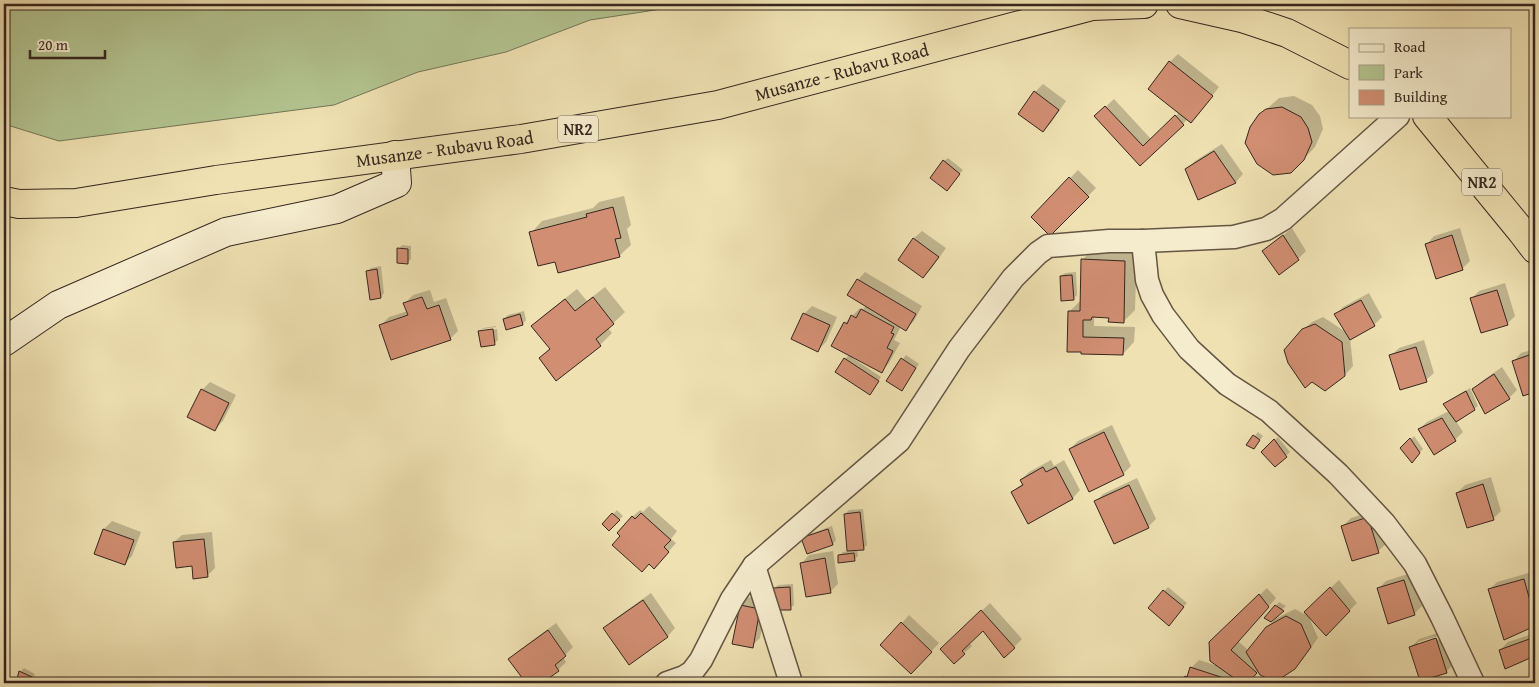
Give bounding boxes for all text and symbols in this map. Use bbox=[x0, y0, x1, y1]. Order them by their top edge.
scale bar bbox=[30, 28, 105, 60]
legend bbox=[1349, 28, 1512, 118]
text: 20 m bbox=[38, 34, 69, 55]
street label: Musanze - Rubavu Road bbox=[752, 36, 932, 108]
text: Road bbox=[1394, 36, 1425, 57]
text: Park bbox=[1394, 62, 1423, 83]
text: Building bbox=[1394, 86, 1448, 107]
road number: NR2 bbox=[558, 116, 598, 142]
street label: Musanze - Rubavu Road bbox=[354, 123, 536, 174]
road number: NR2 bbox=[1462, 168, 1502, 196]

